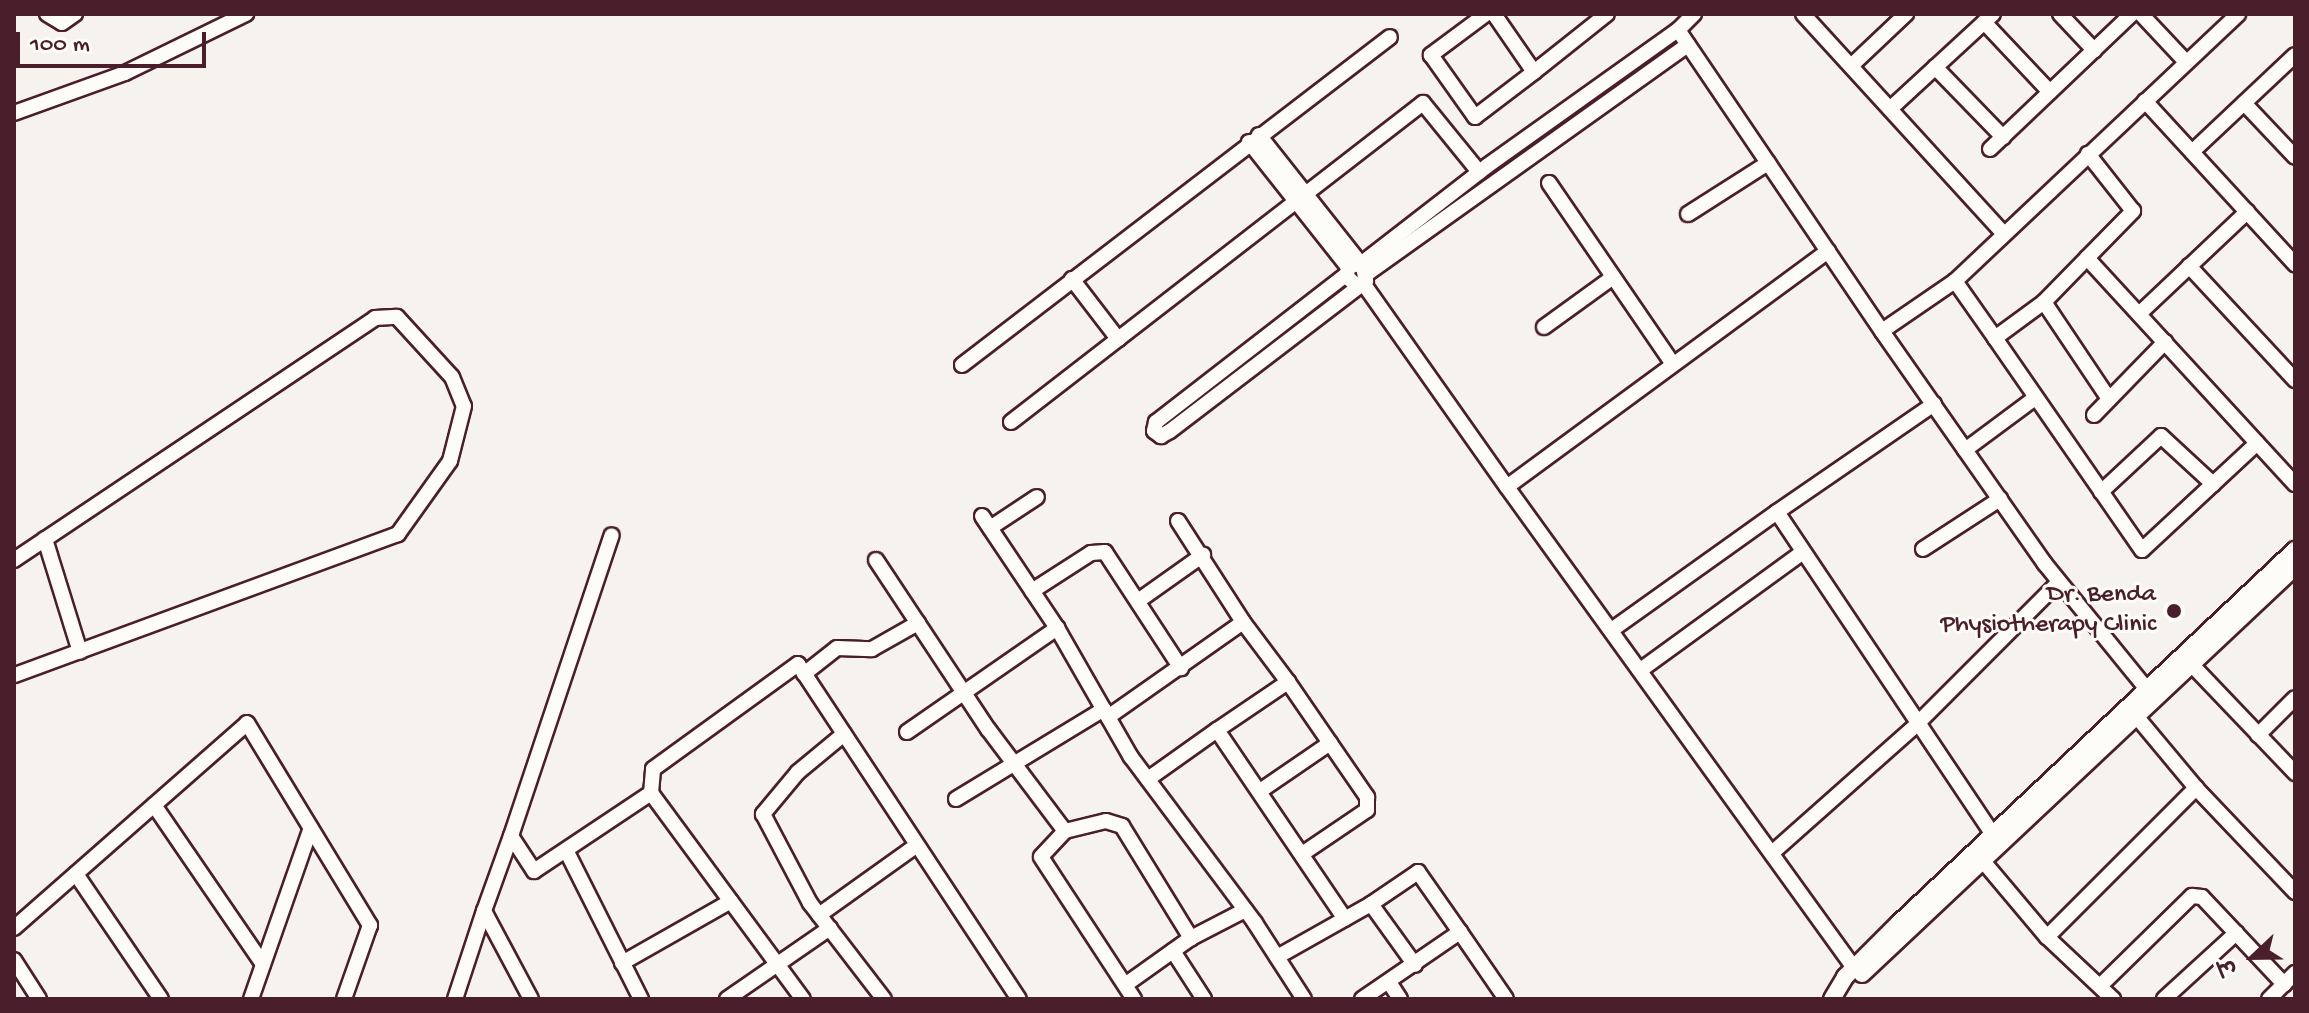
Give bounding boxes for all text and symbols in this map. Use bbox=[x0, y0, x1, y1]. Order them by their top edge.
scale bar bbox=[20, 16, 210, 66]
text: 100 m bbox=[30, 31, 90, 60]
place label: Dr. Benda Physiotherapy Clinic bbox=[1941, 580, 2156, 642]
marker: Dr. Benda Physiotherapy Clinic bbox=[2163, 600, 2185, 622]
north arrow bbox=[2213, 917, 2293, 997]
text: उ bbox=[2216, 954, 2246, 978]

